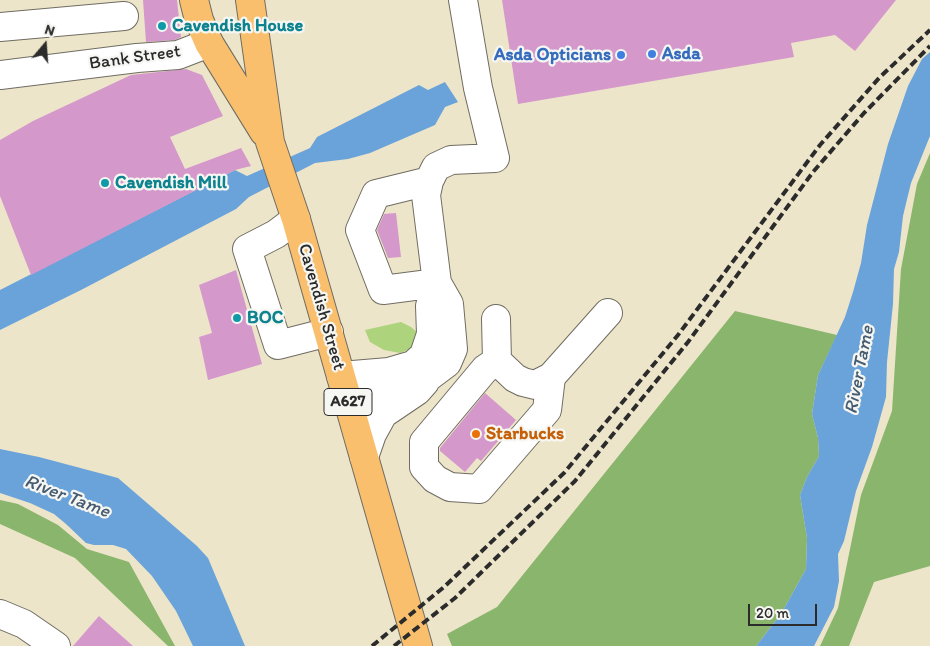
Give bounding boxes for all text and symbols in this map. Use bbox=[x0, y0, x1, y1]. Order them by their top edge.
place label: Cavendish House bbox=[172, 15, 303, 37]
north arrow bbox=[20, 20, 70, 70]
marker: Cavendish House bbox=[156, 20, 168, 32]
text: N bbox=[43, 21, 57, 40]
street label: Bank Street bbox=[88, 41, 182, 75]
place label: Asda bbox=[662, 43, 701, 65]
place label: Asda Opticians bbox=[494, 44, 611, 66]
marker: Asda bbox=[646, 48, 658, 60]
marker: Asda Opticians bbox=[615, 49, 627, 61]
place label: Cavendish Mill bbox=[115, 172, 227, 194]
marker: Cavendish Mill bbox=[99, 177, 111, 189]
street label: Cavendish Street bbox=[293, 241, 349, 373]
place label: BOC bbox=[247, 307, 283, 329]
marker: BOC bbox=[231, 312, 243, 324]
water label: River Tame bbox=[840, 324, 880, 416]
road number: A627 bbox=[324, 388, 372, 416]
place label: Starbucks bbox=[486, 423, 564, 445]
marker: Starbucks bbox=[470, 428, 482, 440]
water label: River Tame bbox=[21, 470, 113, 524]
scale bar bbox=[750, 594, 819, 626]
text: 20 m bbox=[756, 604, 789, 622]

